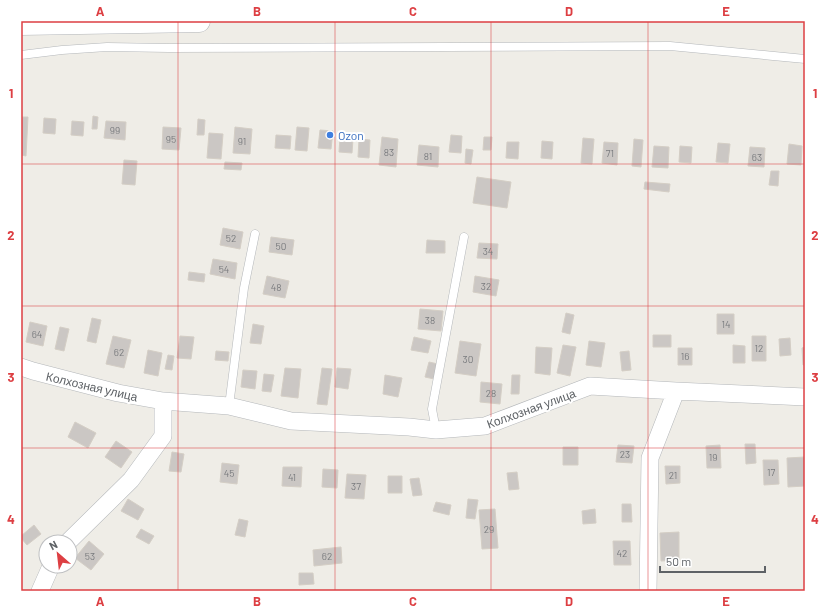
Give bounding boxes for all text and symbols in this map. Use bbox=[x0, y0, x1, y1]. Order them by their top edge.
text: A bbox=[96, 3, 105, 19]
text: B bbox=[253, 3, 261, 19]
text: C bbox=[409, 3, 417, 19]
text: D bbox=[565, 3, 573, 19]
text: E bbox=[722, 3, 730, 19]
text: 1 bbox=[9, 85, 13, 101]
text: 1 bbox=[813, 85, 817, 101]
house number: 99 bbox=[110, 124, 120, 136]
place label: Ozon bbox=[338, 128, 364, 142]
marker: Ozon bbox=[325, 130, 335, 140]
house number: 95 bbox=[166, 133, 176, 145]
house number: 91 bbox=[238, 135, 246, 147]
house number: 83 bbox=[384, 146, 394, 158]
house number: 71 bbox=[606, 147, 614, 159]
house number: 81 bbox=[424, 150, 432, 162]
house number: 63 bbox=[752, 151, 762, 163]
text: 2 bbox=[7, 227, 15, 243]
text: 2 bbox=[811, 227, 819, 243]
house number: 52 bbox=[226, 232, 236, 244]
house number: 50 bbox=[276, 240, 286, 252]
house number: 34 bbox=[483, 245, 493, 257]
house number: 54 bbox=[219, 263, 229, 275]
house number: 32 bbox=[481, 280, 491, 292]
house number: 48 bbox=[271, 281, 281, 293]
house number: 38 bbox=[425, 314, 435, 326]
house number: 14 bbox=[721, 318, 731, 330]
house number: 64 bbox=[32, 328, 42, 340]
house number: 12 bbox=[755, 342, 763, 354]
house number: 62 bbox=[114, 346, 124, 358]
house number: 16 bbox=[681, 350, 689, 362]
house number: 30 bbox=[463, 353, 473, 365]
text: 3 bbox=[7, 369, 15, 385]
street label: Колхозная улица bbox=[45, 369, 139, 404]
text: 3 bbox=[811, 369, 819, 385]
street label: Колхозная улица bbox=[485, 385, 578, 432]
house number: 28 bbox=[486, 387, 496, 399]
house number: 23 bbox=[620, 448, 630, 460]
house number: 19 bbox=[709, 451, 717, 463]
house number: 17 bbox=[767, 466, 775, 478]
house number: 45 bbox=[224, 467, 234, 479]
house number: 21 bbox=[669, 469, 677, 481]
house number: 41 bbox=[288, 471, 296, 483]
house number: 37 bbox=[351, 480, 361, 492]
text: 4 bbox=[7, 511, 15, 527]
text: 4 bbox=[811, 511, 819, 527]
house number: 29 bbox=[484, 523, 494, 535]
north arrow bbox=[38, 534, 78, 574]
text: N bbox=[47, 537, 59, 552]
house number: 42 bbox=[617, 547, 627, 559]
scale bar bbox=[660, 548, 765, 574]
house number: 53 bbox=[85, 550, 95, 562]
house number: 62 bbox=[322, 550, 332, 562]
text: 50 m bbox=[666, 554, 691, 568]
text: A bbox=[96, 593, 105, 609]
text: B bbox=[253, 593, 261, 609]
text: C bbox=[409, 593, 417, 609]
text: D bbox=[565, 593, 573, 609]
text: E bbox=[722, 593, 730, 609]

